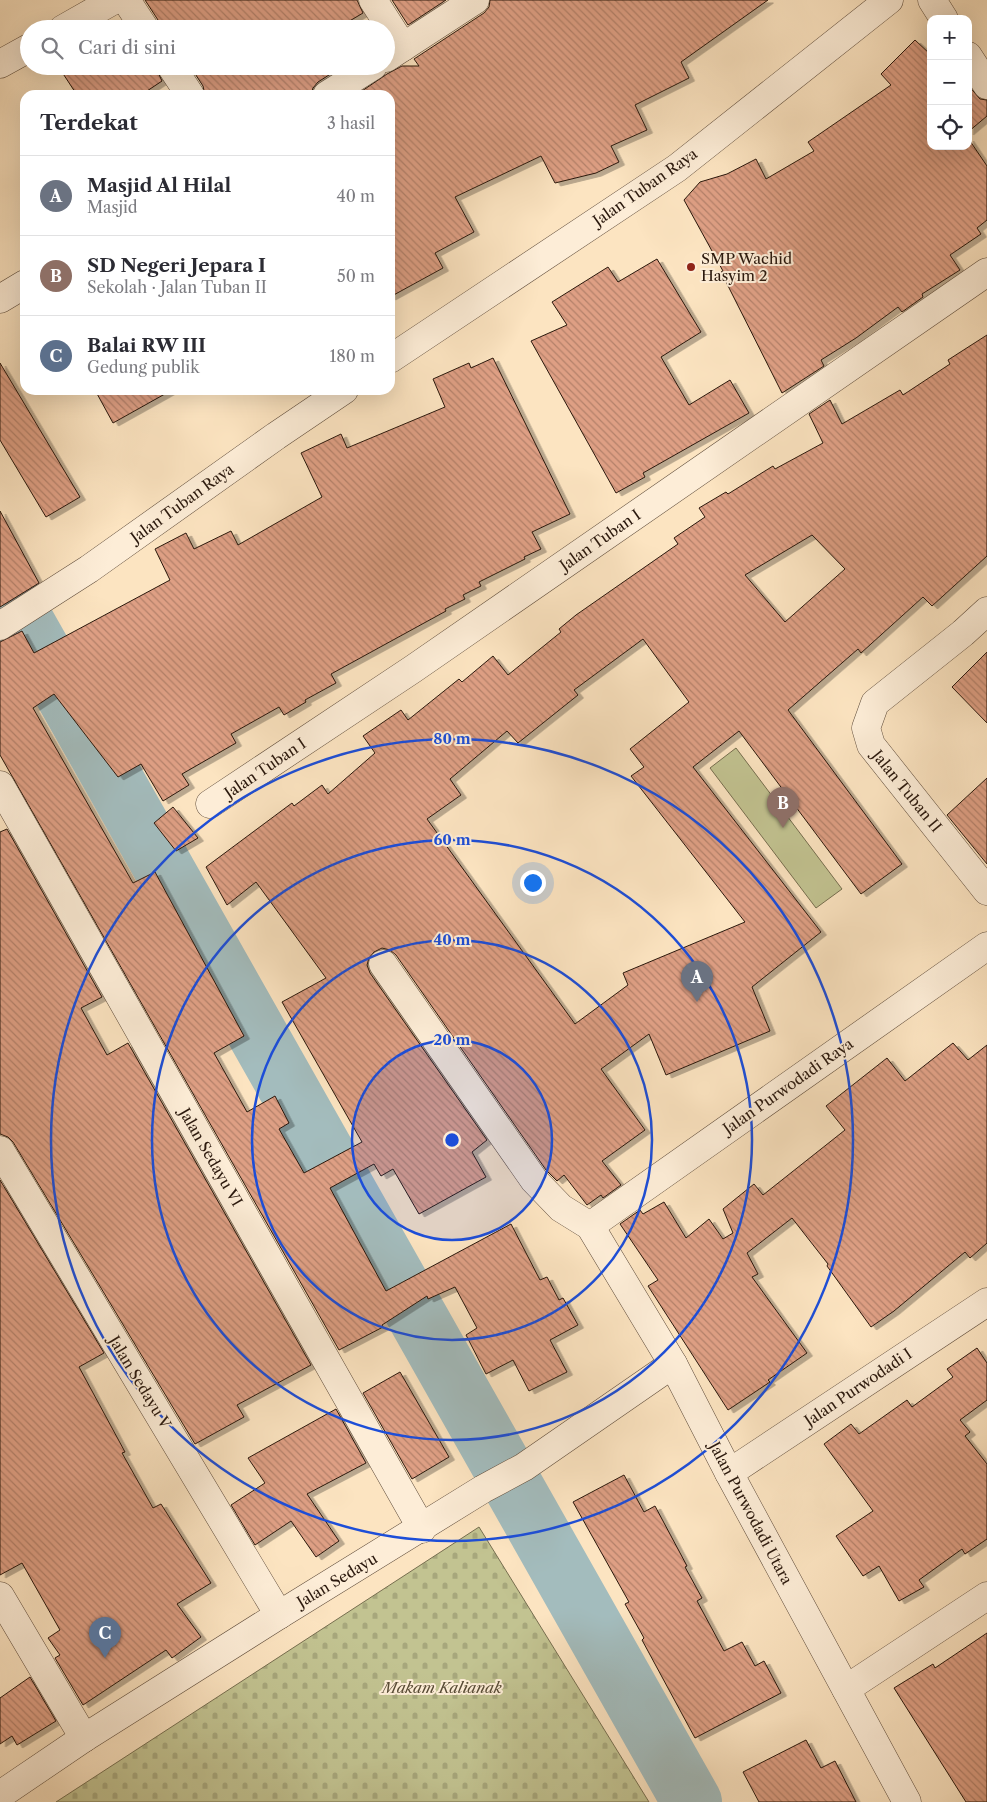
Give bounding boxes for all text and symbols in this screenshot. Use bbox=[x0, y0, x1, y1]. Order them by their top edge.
map controls bbox=[927, 15, 972, 150]
button: + bbox=[927, 15, 972, 60]
search box bbox=[20, 20, 395, 75]
icon: search bbox=[38, 34, 66, 62]
text: Cari di sini bbox=[78, 36, 176, 59]
button: − bbox=[927, 60, 972, 105]
button: locate bbox=[927, 105, 972, 150]
text: Terdekat bbox=[40, 110, 138, 135]
text: 3 hasil bbox=[327, 113, 375, 133]
street label: Jalan Tuban Raya bbox=[588, 144, 701, 231]
text: Masjid Al Hilal bbox=[87, 174, 231, 197]
text: A bbox=[50, 186, 62, 206]
text: 40 m bbox=[336, 186, 375, 206]
text: Masjid bbox=[87, 197, 138, 217]
place label: SMP Wachid Hasyim 2 bbox=[701, 249, 792, 285]
text: SD Negeri Jepara I bbox=[87, 254, 266, 277]
marker: SMP Wachid Hasyim 2 bbox=[685, 261, 697, 273]
text: B bbox=[50, 266, 62, 286]
text: 50 m bbox=[337, 266, 375, 286]
text: Sekolah · Jalan Tuban II bbox=[87, 277, 267, 297]
text: Balai RW III bbox=[87, 334, 206, 357]
text: C bbox=[50, 346, 62, 366]
text: 180 m bbox=[329, 346, 375, 366]
text: Gedung publik bbox=[87, 357, 199, 377]
street label: Jalan Tuban Raya bbox=[125, 459, 237, 548]
street label: Jalan Tuban I bbox=[554, 505, 644, 576]
text: 80 m bbox=[433, 729, 471, 748]
street label: Jalan Tuban I bbox=[219, 734, 309, 803]
street label: Jalan Tuban II bbox=[867, 745, 946, 836]
pin: B bbox=[767, 787, 799, 828]
text: 60 m bbox=[433, 830, 471, 849]
your location bbox=[520, 870, 546, 896]
text: 40 m bbox=[433, 930, 471, 949]
pin: A bbox=[681, 961, 713, 1002]
text: 20 m bbox=[433, 1030, 471, 1049]
street label: Jalan Purwodadi Raya bbox=[718, 1034, 857, 1139]
street label: Jalan Sedayu VI bbox=[174, 1103, 247, 1210]
centre of rings bbox=[443, 1131, 461, 1149]
street label: Jalan Sedayu V bbox=[104, 1331, 176, 1433]
street label: Jalan Purwodadi I bbox=[799, 1344, 915, 1431]
street label: Jalan Purwodadi Utara bbox=[704, 1437, 797, 1588]
street label: Jalan Sedayu bbox=[292, 1549, 381, 1612]
pin: C bbox=[89, 1617, 121, 1658]
park label: Makam Kalianak bbox=[380, 1678, 502, 1697]

